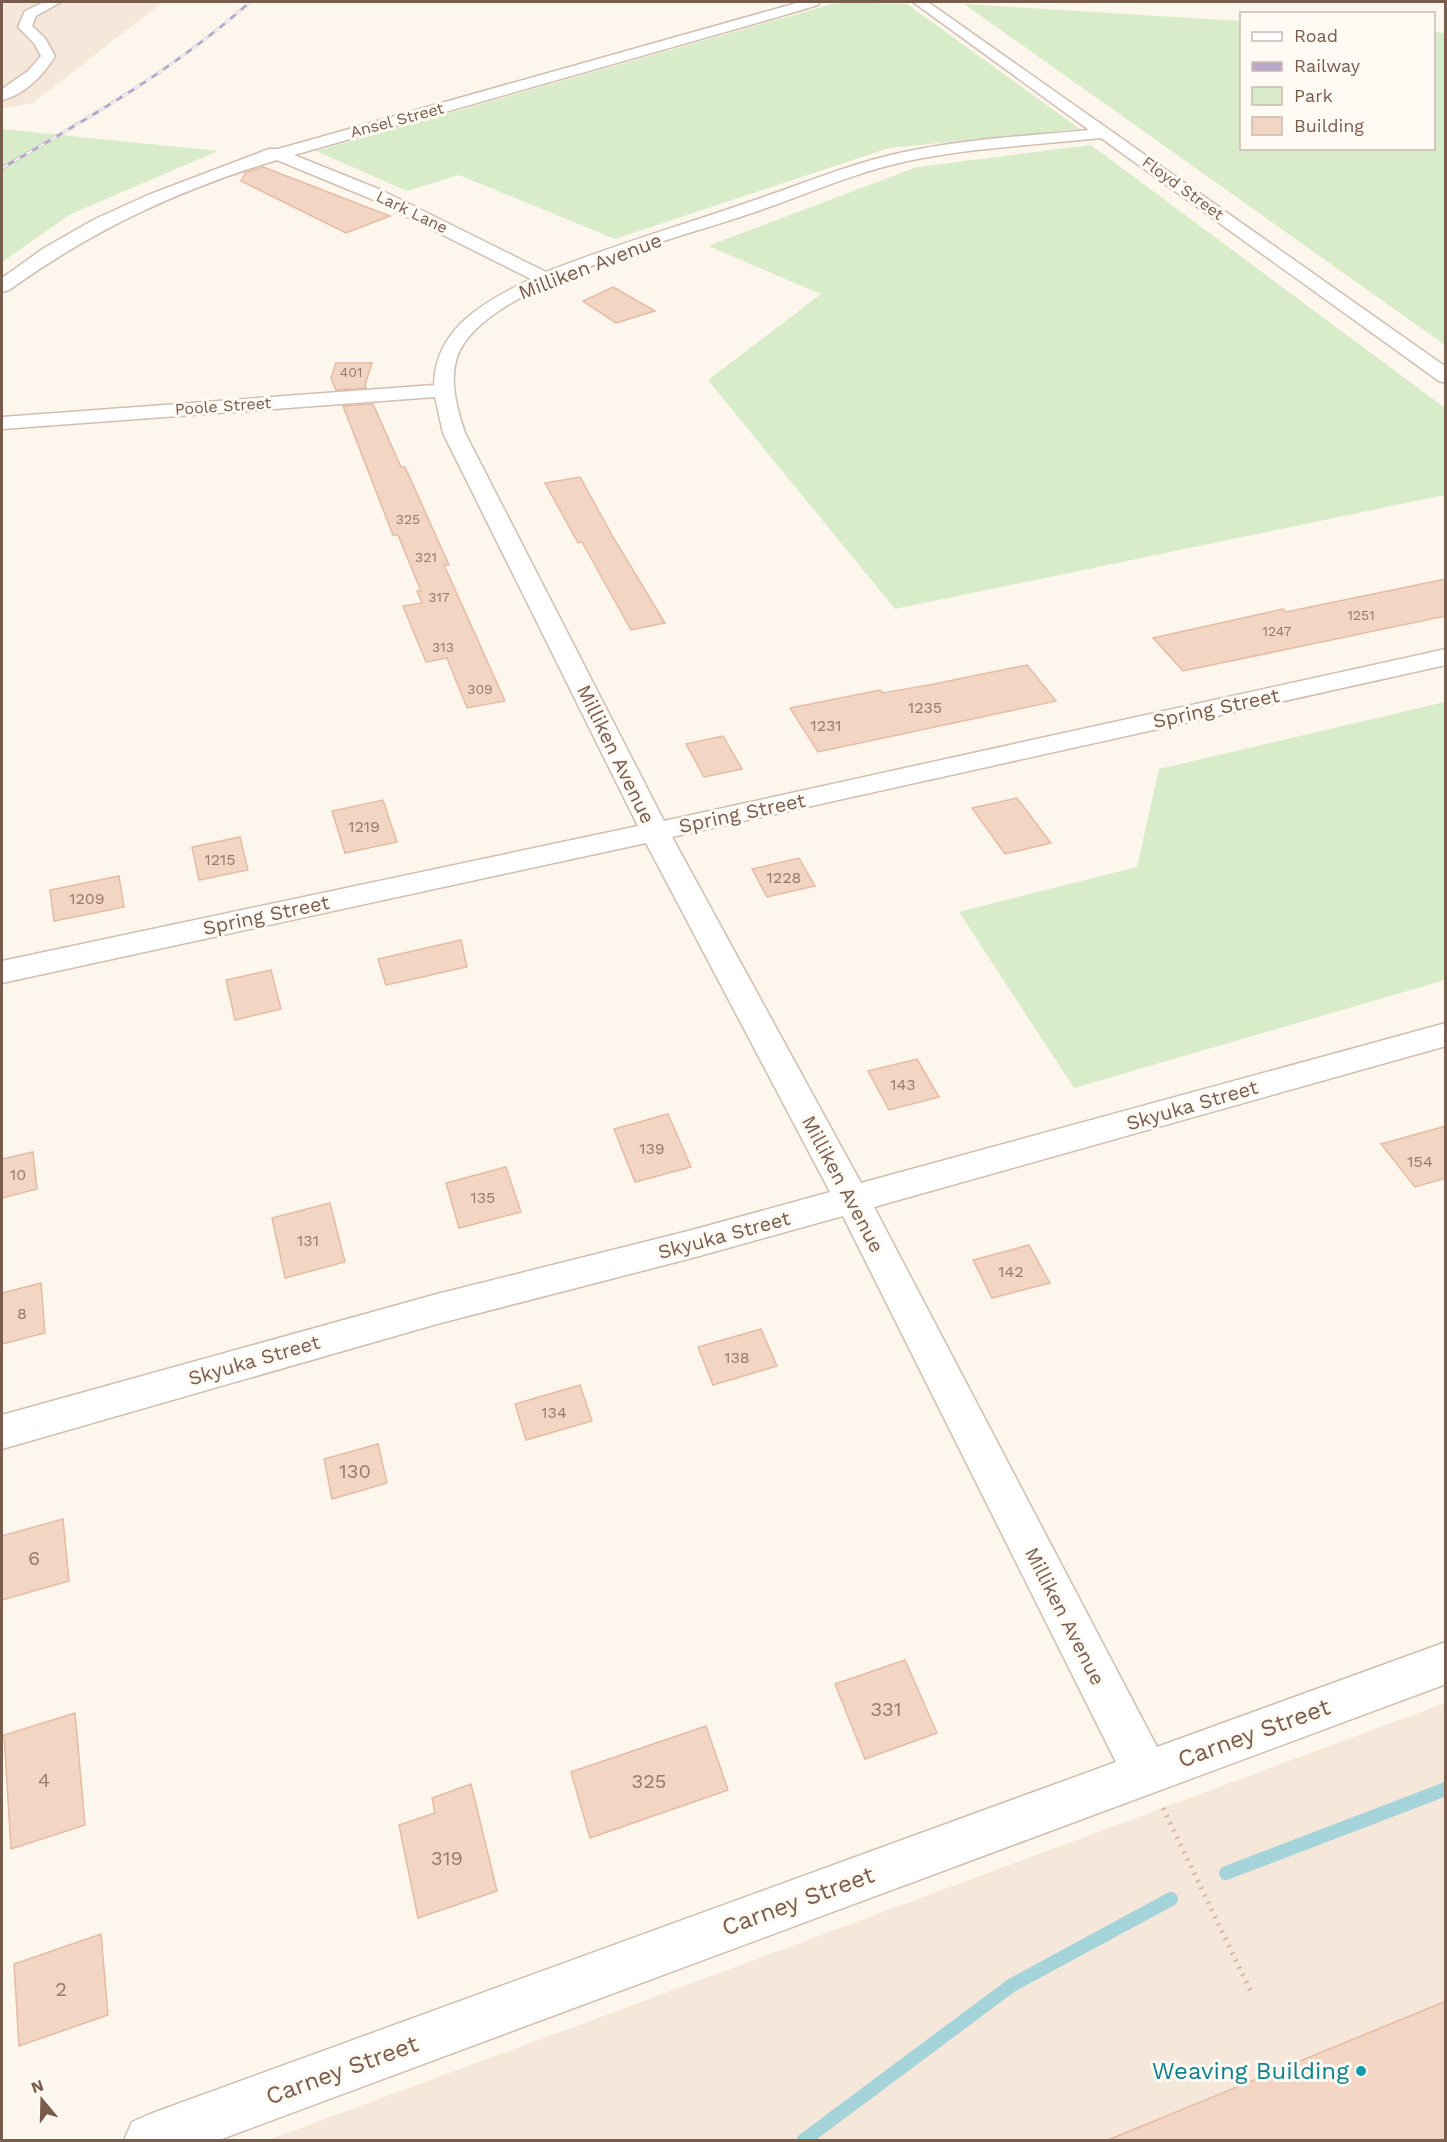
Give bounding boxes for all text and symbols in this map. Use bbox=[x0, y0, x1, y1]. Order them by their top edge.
legend bbox=[1240, 12, 1435, 150]
text: Road bbox=[1294, 25, 1338, 46]
text: Railway bbox=[1294, 55, 1361, 76]
text: Park bbox=[1294, 85, 1333, 106]
street label: Ansel Street bbox=[348, 98, 446, 142]
text: Building bbox=[1294, 115, 1364, 136]
street label: Floyd Street bbox=[1139, 152, 1228, 224]
street label: Lark Lane bbox=[373, 187, 451, 237]
street label: Milliken Avenue bbox=[515, 228, 665, 304]
house number: 401 bbox=[340, 364, 362, 380]
street label: Poole Street bbox=[174, 393, 272, 419]
house number: 325 bbox=[396, 511, 420, 527]
house number: 321 bbox=[415, 549, 437, 565]
house number: 317 bbox=[428, 589, 450, 605]
house number: 1251 bbox=[1347, 607, 1375, 623]
house number: 1247 bbox=[1263, 623, 1292, 639]
house number: 313 bbox=[432, 639, 454, 655]
house number: 309 bbox=[467, 681, 493, 697]
street label: Milliken Avenue bbox=[572, 681, 660, 827]
street label: Spring Street bbox=[1151, 683, 1282, 733]
house number: 1235 bbox=[908, 698, 942, 717]
house number: 1231 bbox=[810, 716, 842, 735]
street label: Spring Street bbox=[677, 788, 808, 838]
house number: 1219 bbox=[348, 817, 380, 836]
house number: 1215 bbox=[204, 850, 236, 869]
house number: 1228 bbox=[767, 868, 801, 887]
house number: 1209 bbox=[69, 889, 105, 908]
street label: Spring Street bbox=[201, 890, 332, 940]
house number: 143 bbox=[890, 1075, 916, 1094]
street label: Skyuka Street bbox=[1123, 1075, 1261, 1135]
street label: Milliken Avenue bbox=[797, 1111, 889, 1257]
house number: 139 bbox=[639, 1139, 665, 1158]
house number: 154 bbox=[1407, 1152, 1433, 1171]
house number: 10 bbox=[10, 1165, 26, 1184]
house number: 135 bbox=[471, 1188, 495, 1207]
street label: Skyuka Street bbox=[655, 1206, 793, 1264]
house number: 131 bbox=[297, 1231, 319, 1250]
house number: 142 bbox=[998, 1262, 1024, 1281]
house number: 8 bbox=[17, 1304, 27, 1323]
street label: Skyuka Street bbox=[185, 1330, 323, 1390]
house number: 138 bbox=[724, 1348, 750, 1367]
house number: 134 bbox=[541, 1403, 567, 1422]
house number: 130 bbox=[339, 1459, 371, 1483]
street label: Milliken Avenue bbox=[1020, 1543, 1110, 1689]
house number: 6 bbox=[28, 1546, 40, 1570]
street label: Carney Street bbox=[1174, 1692, 1334, 1774]
house number: 331 bbox=[870, 1697, 902, 1721]
house number: 4 bbox=[38, 1768, 50, 1792]
house number: 325 bbox=[632, 1769, 666, 1793]
house number: 319 bbox=[431, 1846, 463, 1870]
street label: Carney Street bbox=[718, 1860, 878, 1942]
house number: 2 bbox=[55, 1977, 67, 2001]
street label: Carney Street bbox=[262, 2029, 422, 2111]
place label: Weaving Building bbox=[1152, 2057, 1349, 2085]
marker: Weaving Building bbox=[1354, 2064, 1368, 2078]
north arrow bbox=[12, 2070, 72, 2130]
text: N bbox=[29, 2075, 46, 2097]

